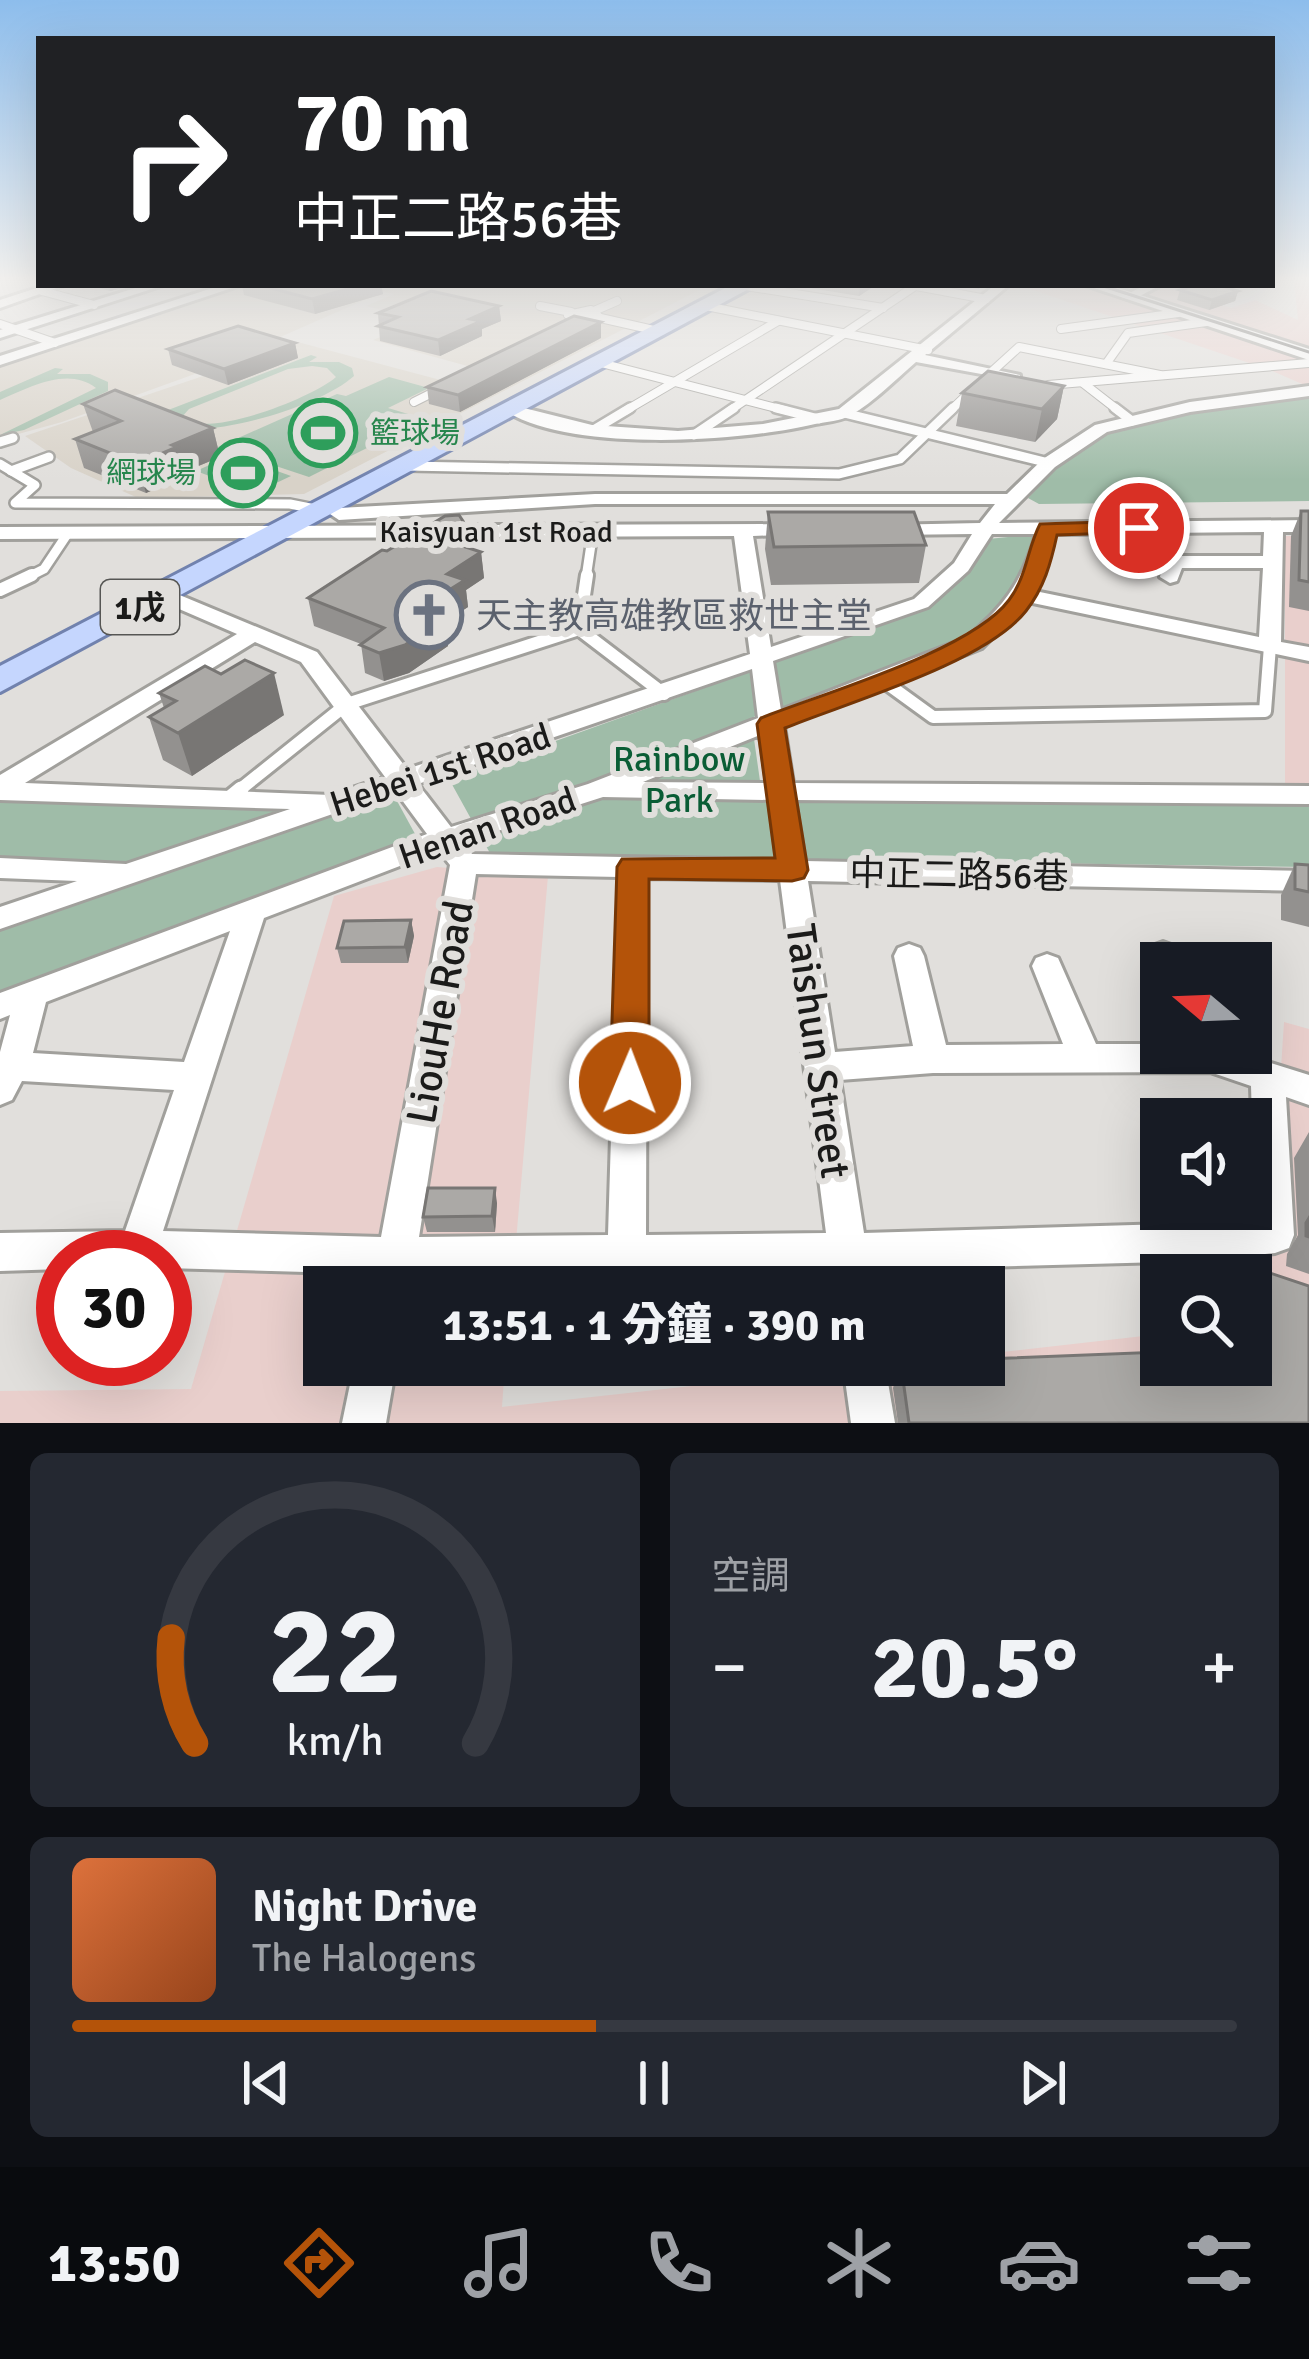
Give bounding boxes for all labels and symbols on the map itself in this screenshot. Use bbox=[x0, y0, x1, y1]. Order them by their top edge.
sports icon: 籃球場 bbox=[288, 398, 358, 468]
place label: 籃球場 bbox=[370, 415, 460, 452]
sports icon: 網球場 bbox=[208, 438, 278, 508]
place label: 網球場 bbox=[106, 455, 196, 492]
pin bbox=[1088, 477, 1190, 579]
street label: Kaisyuan 1st Road bbox=[379, 514, 613, 551]
road number: 1戊 bbox=[101, 580, 179, 634]
church icon: 天主教高雄教區救世主堂 bbox=[394, 580, 464, 650]
place label: 天主教高雄教區救世主堂 bbox=[476, 594, 872, 639]
street label: Hebei 1st Road bbox=[324, 714, 557, 827]
park label: Rainbow Park bbox=[613, 737, 745, 823]
street label: Henan Road bbox=[393, 777, 582, 880]
street label: 中正二路56巷 bbox=[849, 851, 1069, 900]
street label: LiouHe Road bbox=[396, 897, 485, 1128]
street label: Taishun Street bbox=[774, 921, 861, 1182]
north arrow bbox=[1140, 942, 1272, 1074]
position arrow bbox=[567, 1020, 693, 1146]
speed limit sign: 30 bbox=[36, 1230, 192, 1386]

